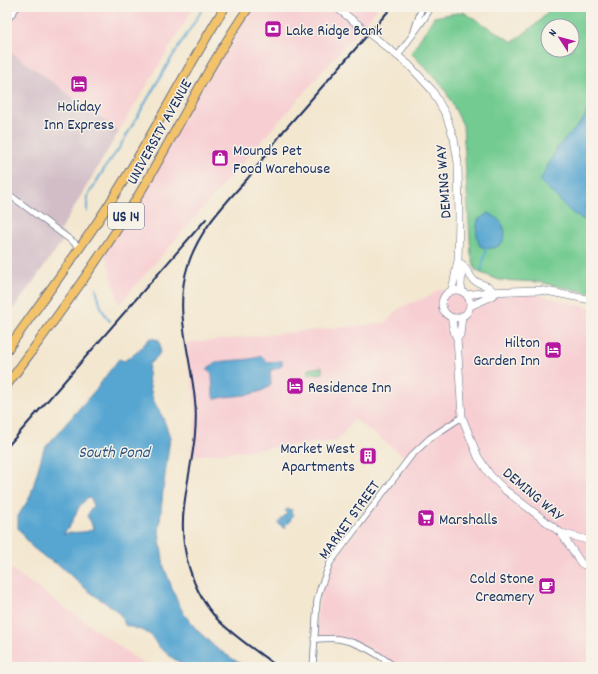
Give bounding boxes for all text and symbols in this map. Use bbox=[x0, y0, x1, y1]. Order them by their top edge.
north arrow bbox=[540, 18, 580, 58]
bank icon: Lake Ridge Bank bbox=[263, 19, 283, 39]
place label: Lake Ridge Bank bbox=[286, 20, 382, 43]
text: N bbox=[545, 26, 562, 40]
hotel icon: Holiday Inn Express bbox=[69, 74, 89, 94]
street label: UNIVERSITY AVENUE bbox=[122, 74, 199, 189]
place label: Holiday Inn Express bbox=[44, 96, 114, 137]
place label: Mounds Pet Food Warehouse bbox=[233, 140, 330, 181]
street label: DEMING WAY bbox=[430, 143, 459, 219]
shop icon: Mounds Pet Food Warehouse bbox=[210, 148, 230, 168]
road number: US 14 bbox=[108, 203, 144, 229]
place label: Hilton Garden Inn bbox=[473, 332, 540, 373]
hotel icon: Hilton Garden Inn bbox=[543, 340, 563, 360]
hotel icon: Residence Inn bbox=[285, 376, 305, 396]
place label: Residence Inn bbox=[308, 377, 391, 400]
place label: Market West Apartments bbox=[280, 438, 355, 479]
water label: South Pond bbox=[78, 442, 152, 466]
building icon: Market West Apartments bbox=[358, 446, 378, 466]
street label: DEMING WAY bbox=[497, 463, 569, 528]
street label: MARKET STREET bbox=[313, 476, 387, 565]
supermarket icon: Marshalls bbox=[416, 508, 436, 528]
place label: Marshalls bbox=[439, 509, 498, 532]
place label: Cold Stone Creamery bbox=[469, 568, 535, 609]
cafe icon: Cold Stone Creamery bbox=[537, 576, 557, 596]

